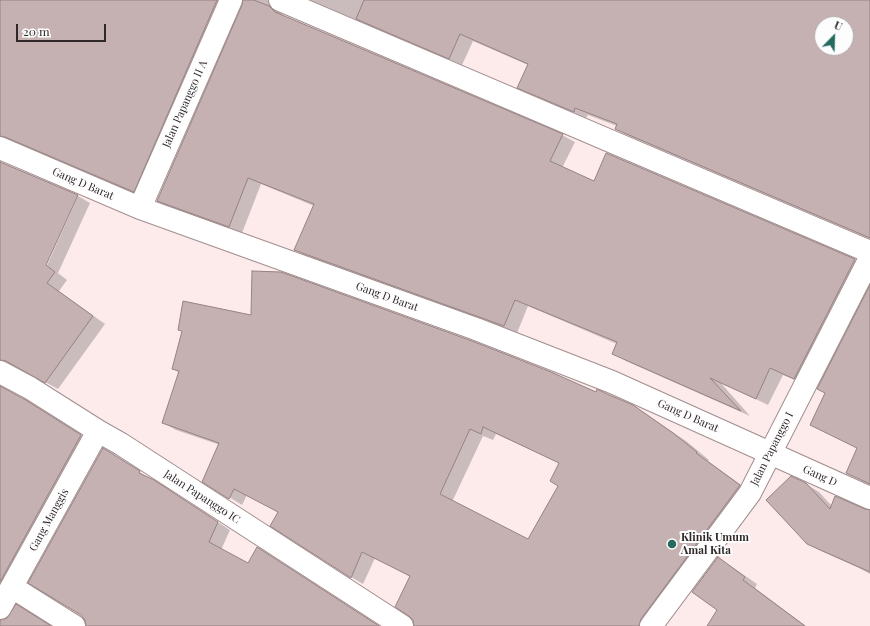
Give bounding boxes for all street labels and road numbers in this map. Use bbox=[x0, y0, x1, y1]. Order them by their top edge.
street label: Jalan Papanggo II A bbox=[160, 58, 210, 150]
street label: Gang D Barat bbox=[50, 165, 116, 203]
street label: Gang D Barat bbox=[354, 280, 420, 314]
street label: Gang D Barat bbox=[655, 397, 721, 435]
street label: Jalan Papanggo I bbox=[748, 410, 796, 488]
street label: Gang D bbox=[801, 463, 839, 489]
street label: Jalan Papanggo IC bbox=[161, 467, 243, 527]
street label: Gang Manggis bbox=[26, 486, 72, 554]

